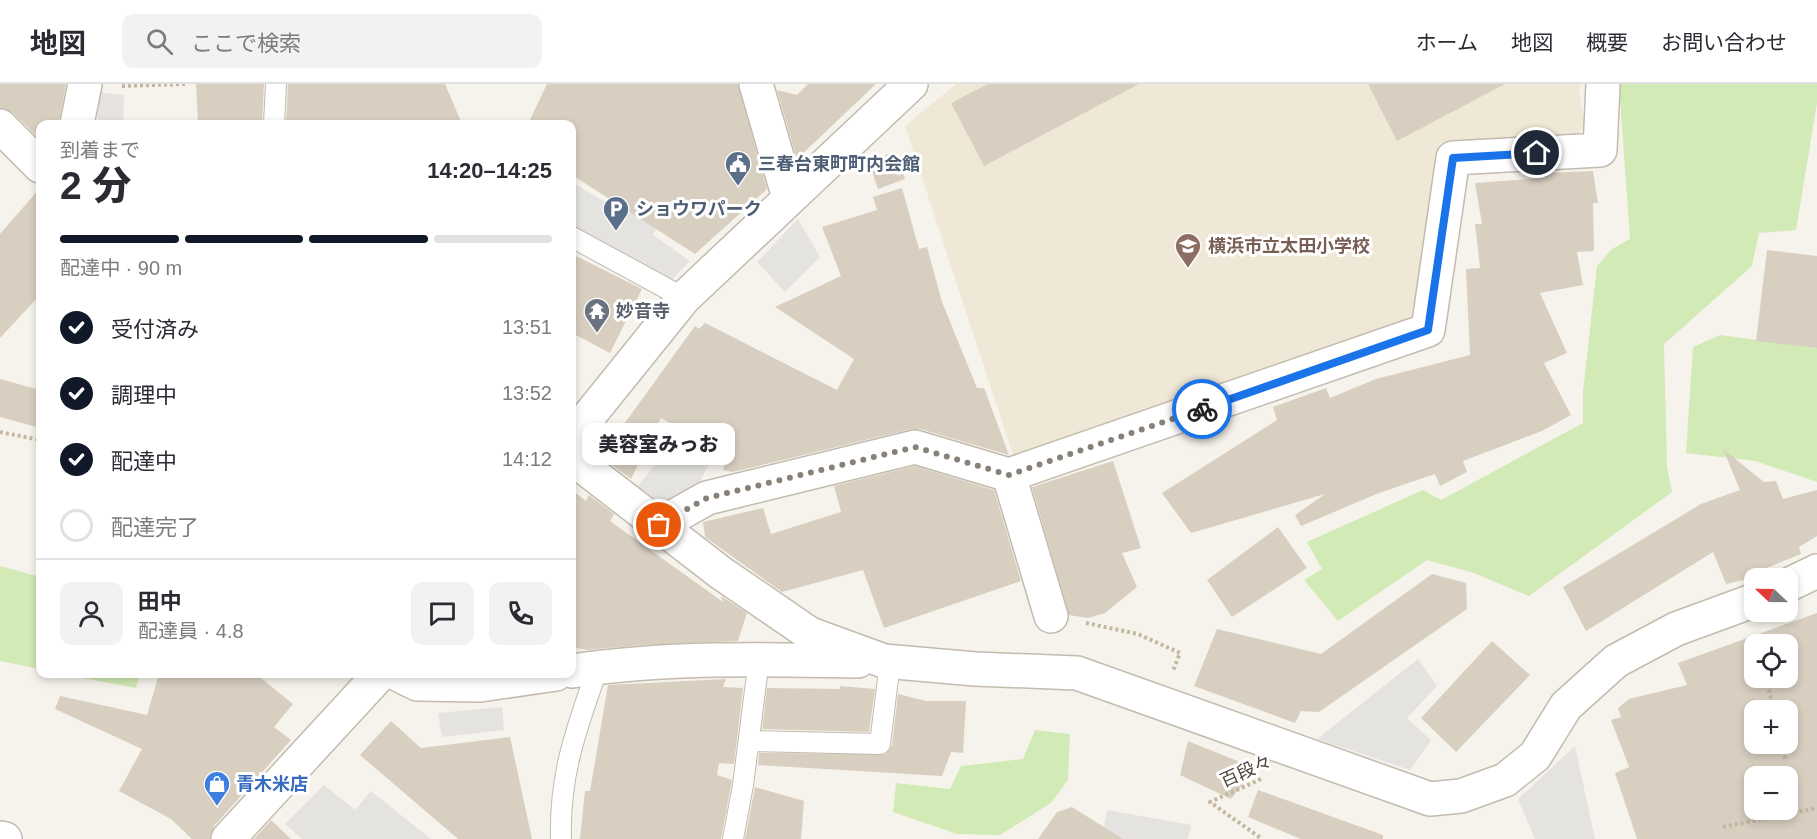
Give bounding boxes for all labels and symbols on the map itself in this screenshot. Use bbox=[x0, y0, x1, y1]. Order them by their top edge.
pin bbox=[1511, 127, 1562, 178]
public building icon: 三春台東町町内会館 bbox=[723, 149, 753, 187]
place label: 三春台東町町内会館 bbox=[758, 154, 920, 174]
parking icon: ショウワパーク bbox=[601, 194, 631, 232]
place label: ショウワパーク bbox=[636, 199, 762, 219]
school or university icon: 横浜市立太田小学校 bbox=[1173, 231, 1203, 269]
place label: 横浜市立太田小学校 bbox=[1208, 236, 1370, 256]
temple icon: 妙音寺 bbox=[582, 296, 612, 334]
place label: 妙音寺 bbox=[616, 301, 670, 321]
courier bbox=[1172, 379, 1232, 439]
callout: 美容室みっお bbox=[582, 423, 736, 465]
pin bbox=[633, 499, 684, 550]
north arrow bbox=[1744, 568, 1798, 622]
street label: 百段々 bbox=[1217, 751, 1275, 791]
shop icon: 青木米店 bbox=[202, 769, 232, 807]
place label: 青木米店 bbox=[236, 774, 308, 794]

